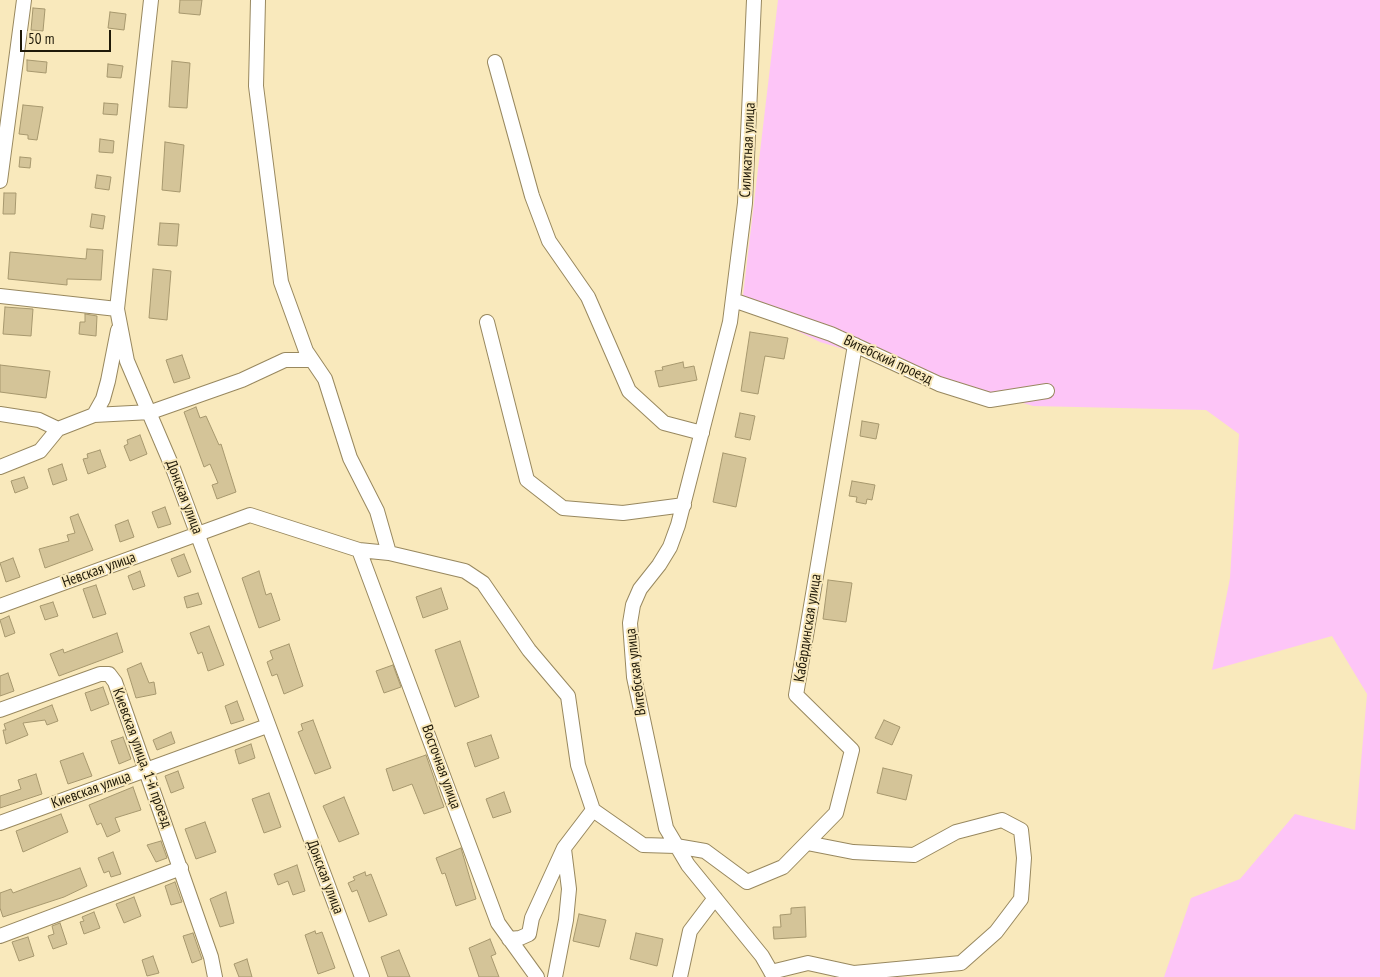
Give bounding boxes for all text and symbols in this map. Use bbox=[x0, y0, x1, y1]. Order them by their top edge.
scale bar bbox=[22, 20, 114, 52]
text: 50 m bbox=[28, 29, 54, 48]
street label: Силикатная улица bbox=[737, 102, 759, 198]
street label: Витебский проезд bbox=[841, 332, 935, 388]
street label: Донская улица bbox=[162, 457, 206, 537]
street label: Невская улица bbox=[60, 548, 138, 592]
street label: Кабардинская улица bbox=[791, 573, 825, 683]
street label: Витебская улица bbox=[622, 627, 650, 717]
street label: Киевская улица, 1-й проезд bbox=[108, 686, 176, 830]
street label: Восточная улица bbox=[417, 723, 465, 811]
street label: Киевская улица bbox=[49, 767, 133, 813]
street label: Донская улица bbox=[303, 837, 347, 917]

